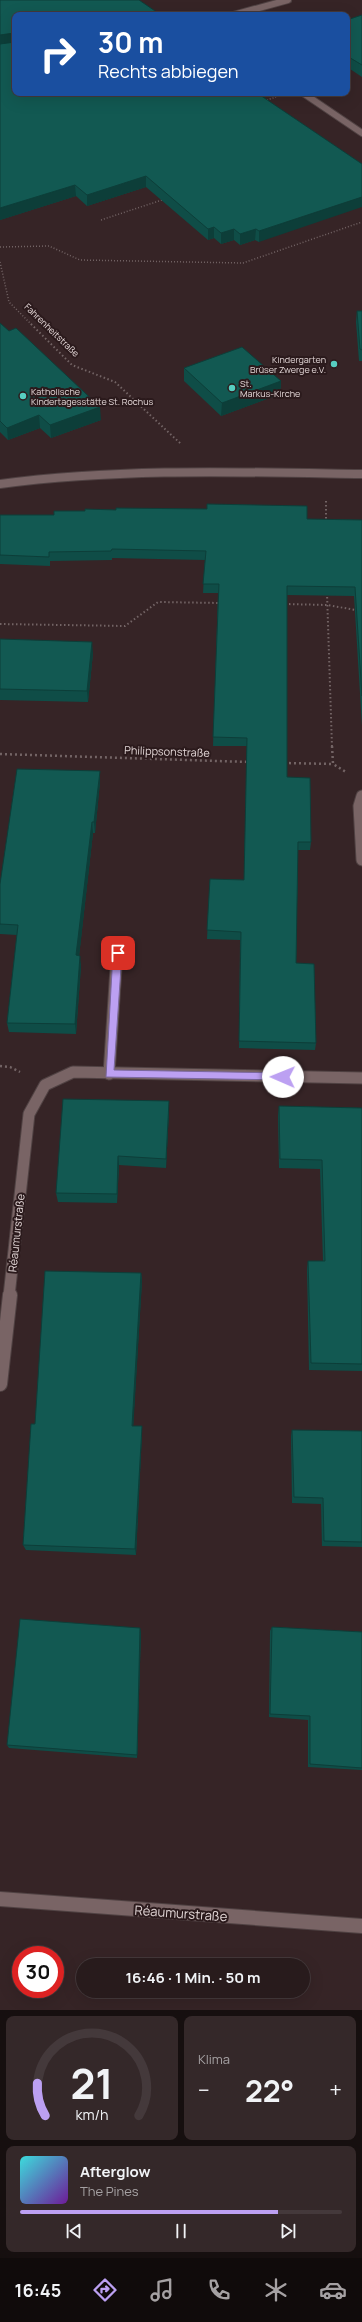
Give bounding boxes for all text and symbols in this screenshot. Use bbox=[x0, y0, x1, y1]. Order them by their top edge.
text: 30 m bbox=[98, 23, 163, 61]
icon: right bbox=[32, 28, 84, 80]
text: Rechts abbiegen bbox=[98, 59, 238, 83]
street label: Fahrenheitstraße bbox=[22, 300, 82, 360]
place label: Kindergarten Brüser Zwerge e.V. bbox=[250, 353, 326, 376]
marker: Kindergarten Brüser Zwerge e.V. bbox=[329, 359, 339, 369]
place label: St. Markus-Kirche bbox=[240, 377, 300, 400]
marker: St. Markus-Kirche bbox=[227, 383, 237, 393]
place label: Katholische Kindertagesstätte St. Rochus bbox=[31, 385, 153, 408]
marker: Katholische Kindertagesstätte St. Rochus bbox=[18, 391, 28, 401]
street label: Philippsonstraße bbox=[124, 742, 211, 760]
pin bbox=[101, 936, 135, 970]
icon: arrive bbox=[107, 942, 129, 964]
position arrow bbox=[262, 1056, 304, 1098]
street label: Réaumurstraße bbox=[4, 1193, 28, 1273]
street label: Réaumurstraße bbox=[134, 1901, 228, 1925]
speed limit sign: 30 bbox=[12, 1946, 64, 1998]
text: 16:46 · 1 Min. · 50 m bbox=[125, 1967, 261, 1988]
text: Klima bbox=[198, 2050, 230, 2068]
text: 21 bbox=[71, 2055, 114, 2111]
text: 22° bbox=[245, 2070, 294, 2111]
text: − bbox=[198, 2075, 210, 2105]
text: + bbox=[329, 2075, 342, 2105]
text: km/h bbox=[75, 2105, 109, 2124]
text: Afterglow bbox=[80, 2161, 151, 2182]
text: The Pines bbox=[80, 2182, 139, 2200]
icon: previous bbox=[63, 2220, 85, 2242]
icon: pause bbox=[170, 2220, 192, 2242]
icon: next bbox=[277, 2220, 299, 2242]
icon: directions bbox=[91, 2276, 119, 2304]
icon: music bbox=[148, 2276, 176, 2304]
icon: phone bbox=[205, 2276, 233, 2304]
icon: climate bbox=[262, 2276, 290, 2304]
icon: car bbox=[319, 2276, 347, 2304]
text: 16:45 bbox=[15, 2278, 61, 2302]

